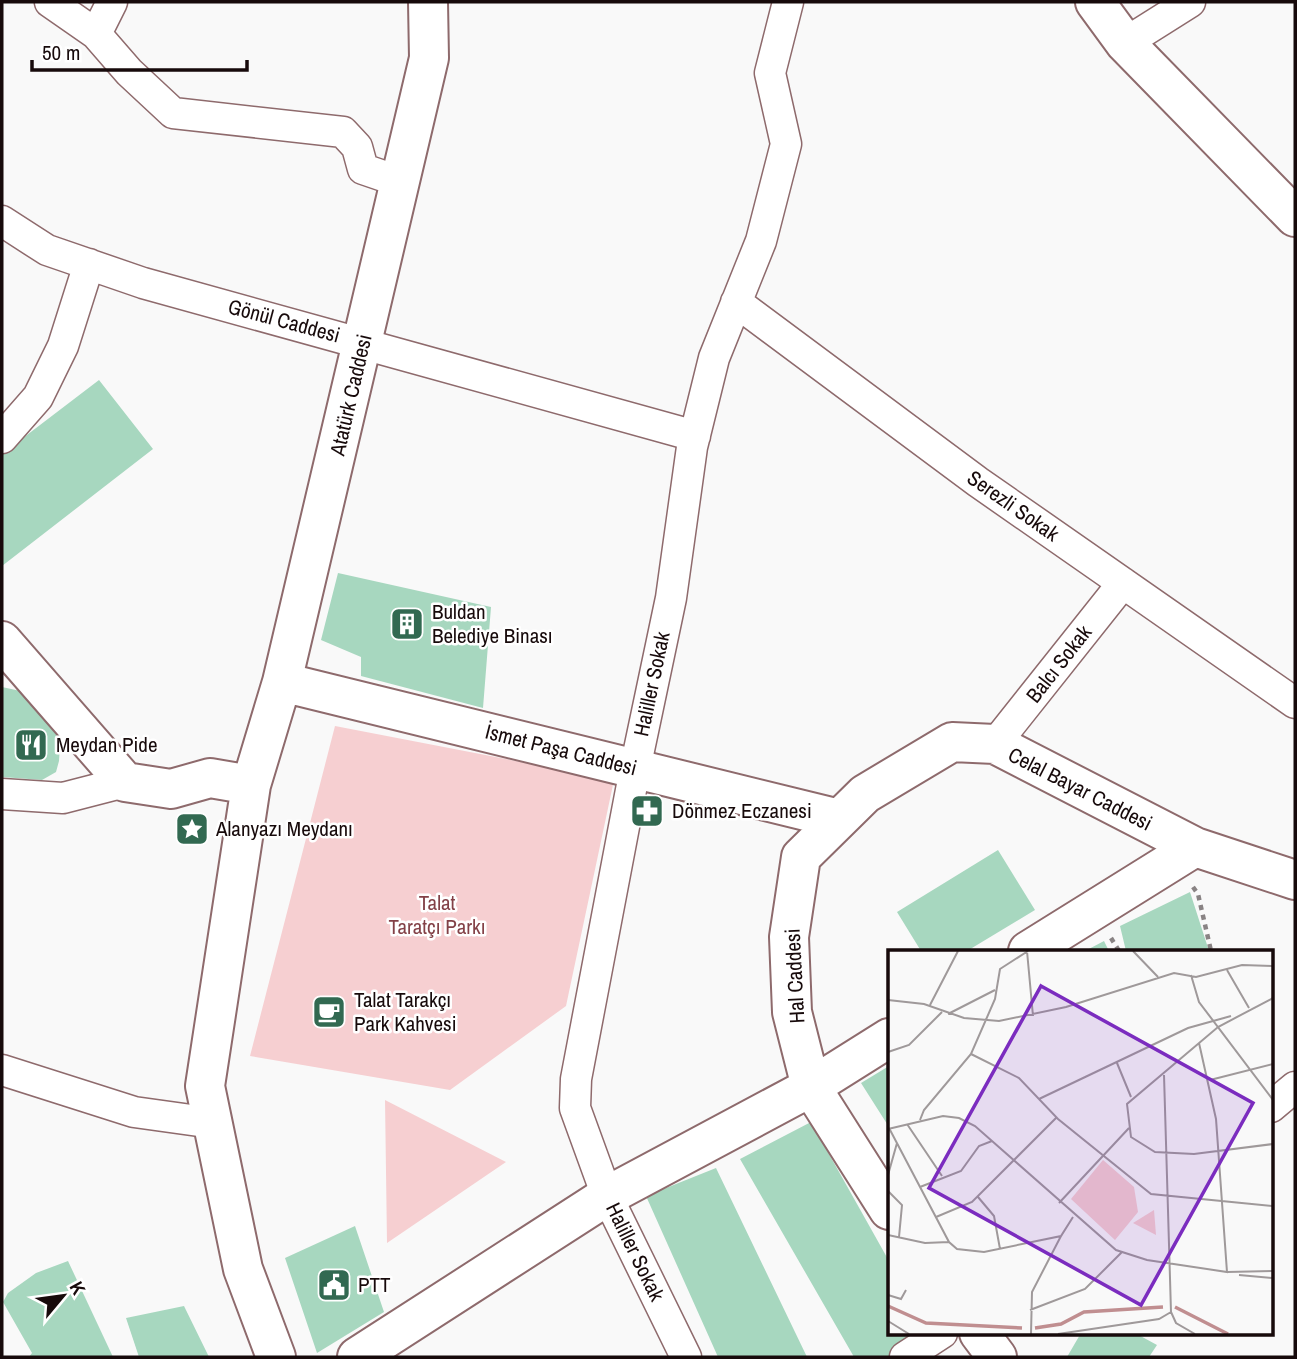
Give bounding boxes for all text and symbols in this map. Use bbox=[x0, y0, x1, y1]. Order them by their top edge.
scale bar bbox=[32, 28, 247, 72]
text: 50 m bbox=[42, 38, 80, 67]
street label: Gönül Caddesi bbox=[225, 292, 343, 349]
street label: Atatürk Caddesi bbox=[322, 331, 379, 459]
street label: Serezli Sokak bbox=[961, 463, 1065, 548]
place label: Buldan Belediye Binası bbox=[432, 597, 553, 650]
building icon: Buldan Belediye Binası bbox=[388, 605, 426, 643]
street label: Balcı Sokak bbox=[1019, 619, 1098, 708]
street label: Haliller Sokak bbox=[626, 629, 677, 739]
street label: İsmet Paşa Caddesi bbox=[482, 717, 640, 782]
restaurant icon: Meydan Pide bbox=[12, 726, 50, 764]
place label: Meydan Pide bbox=[56, 730, 157, 759]
street label: Celal Bayar Caddesi bbox=[1003, 740, 1157, 837]
pharmacy icon: Dönmez Eczanesi bbox=[628, 792, 666, 830]
place label: Dönmez Eczanesi bbox=[672, 796, 812, 825]
place icon: Alanyazı Meydanı bbox=[173, 810, 211, 848]
place label: Alanyazı Meydanı bbox=[215, 814, 353, 843]
park label: Talat Taratçı Parkı bbox=[389, 888, 486, 941]
street label: Hal Caddesi bbox=[778, 928, 811, 1024]
inset map bbox=[888, 950, 1272, 1334]
place label: Talat Tarakçı Park Kahvesi bbox=[354, 985, 456, 1038]
cafe icon: Talat Tarakçı Park Kahvesi bbox=[310, 993, 348, 1031]
street label: Haliller Sokak bbox=[599, 1198, 672, 1306]
north arrow bbox=[28, 1261, 98, 1331]
public building icon: PTT bbox=[315, 1266, 353, 1304]
place label: PTT bbox=[358, 1270, 391, 1299]
text: K bbox=[64, 1277, 92, 1300]

